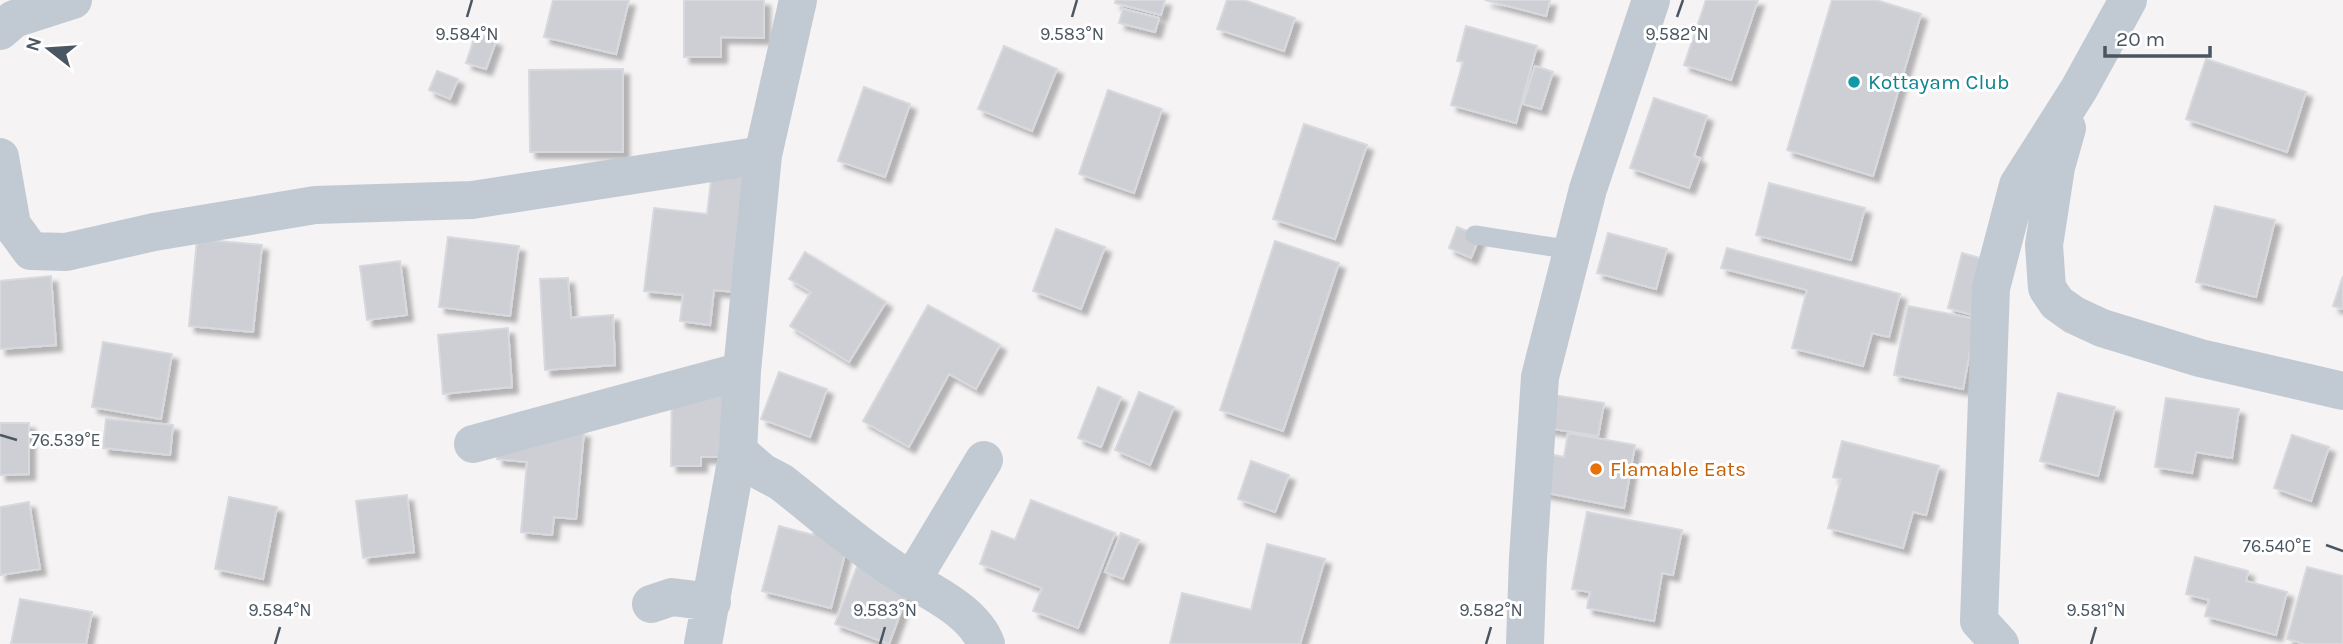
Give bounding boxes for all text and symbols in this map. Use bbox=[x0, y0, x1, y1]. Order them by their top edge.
north arrow bbox=[14, 14, 84, 84]
scale bar bbox=[2105, 14, 2210, 58]
text: 9.584°N bbox=[435, 23, 499, 45]
text: 9.583°N bbox=[1040, 23, 1104, 45]
text: 9.582°N bbox=[1645, 23, 1709, 45]
text: 20 m bbox=[2116, 27, 2165, 51]
text: N bbox=[21, 35, 46, 54]
place label: Kottayam Club bbox=[1868, 70, 2009, 94]
marker: Kottayam Club bbox=[1846, 74, 1862, 90]
text: 76.539°E bbox=[31, 429, 101, 451]
place label: Flamable Eats bbox=[1610, 457, 1746, 481]
marker: Flamable Eats bbox=[1588, 461, 1604, 477]
text: 76.540°E bbox=[2242, 535, 2312, 557]
text: 9.584°N bbox=[248, 599, 312, 621]
text: 9.583°N bbox=[853, 599, 917, 621]
text: 9.582°N bbox=[1459, 599, 1523, 621]
text: 9.581°N bbox=[2066, 599, 2126, 621]

